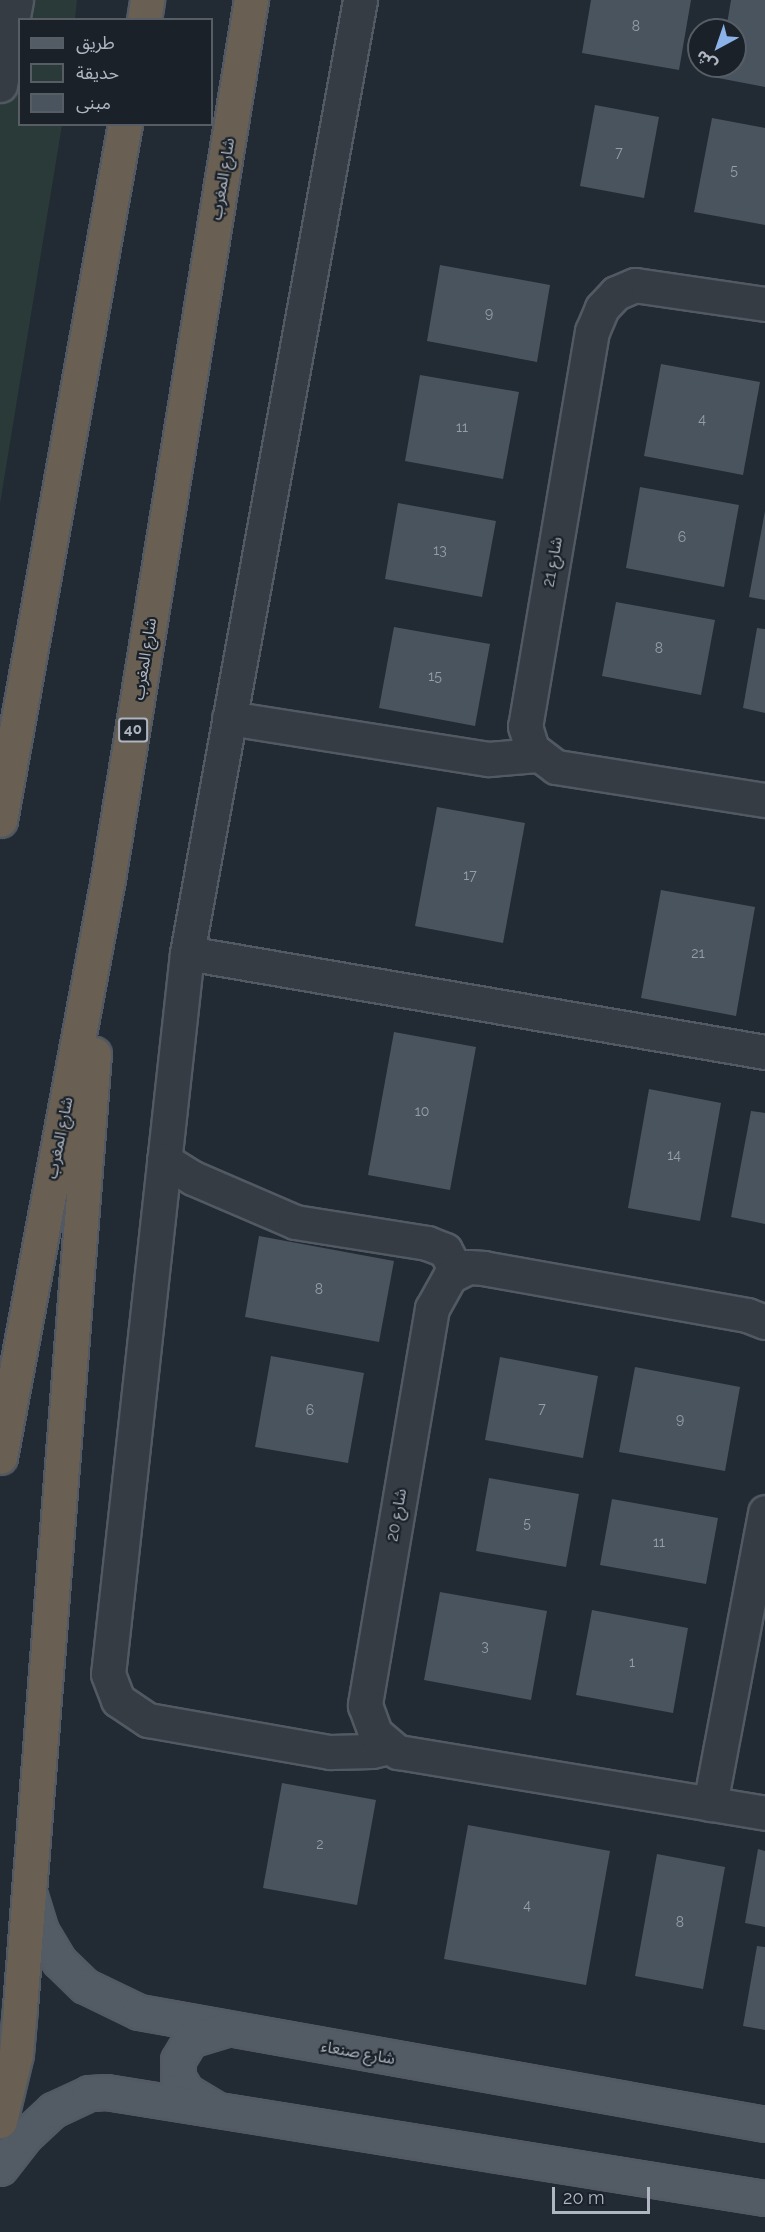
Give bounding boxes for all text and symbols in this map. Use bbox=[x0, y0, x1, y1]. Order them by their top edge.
legend bbox=[18, 18, 213, 126]
house number: 8 bbox=[632, 18, 640, 34]
north arrow bbox=[687, 18, 747, 78]
text: طريق bbox=[76, 32, 115, 53]
text: ش bbox=[692, 46, 721, 75]
text: حديقة bbox=[76, 62, 119, 83]
text: مبنى bbox=[76, 92, 111, 113]
street label: شارع المغرب bbox=[207, 136, 239, 222]
house number: 7 bbox=[615, 144, 623, 160]
house number: 5 bbox=[730, 162, 738, 178]
house number: 9 bbox=[485, 305, 493, 321]
house number: 4 bbox=[698, 411, 706, 427]
house number: 11 bbox=[456, 419, 468, 435]
house number: 6 bbox=[678, 529, 686, 545]
street label: شارع 21 bbox=[539, 535, 567, 589]
house number: 13 bbox=[433, 542, 447, 558]
street label: شارع المغرب bbox=[129, 616, 161, 702]
house number: 8 bbox=[655, 640, 663, 656]
house number: 15 bbox=[428, 668, 442, 684]
road number: 40 bbox=[118, 718, 148, 742]
house number: 17 bbox=[463, 867, 477, 883]
house number: 21 bbox=[691, 945, 705, 961]
street label: شارع المغرب bbox=[43, 1095, 77, 1181]
house number: 10 bbox=[415, 1103, 429, 1119]
house number: 14 bbox=[667, 1147, 681, 1163]
house number: 8 bbox=[315, 1281, 323, 1297]
house number: 7 bbox=[538, 1400, 546, 1416]
house number: 6 bbox=[306, 1402, 314, 1418]
house number: 9 bbox=[676, 1411, 684, 1427]
street label: شارع 20 bbox=[383, 1487, 411, 1543]
house number: 5 bbox=[523, 1515, 531, 1531]
house number: 11 bbox=[653, 1534, 665, 1550]
house number: 3 bbox=[481, 1638, 489, 1654]
house number: 1 bbox=[629, 1654, 635, 1670]
house number: 2 bbox=[316, 1836, 324, 1852]
house number: 4 bbox=[523, 1897, 531, 1913]
house number: 8 bbox=[676, 1914, 684, 1930]
street label: شارع صنعاء bbox=[320, 2037, 396, 2069]
scale bar bbox=[555, 2175, 652, 2213]
text: 20 m bbox=[563, 2187, 605, 2208]

